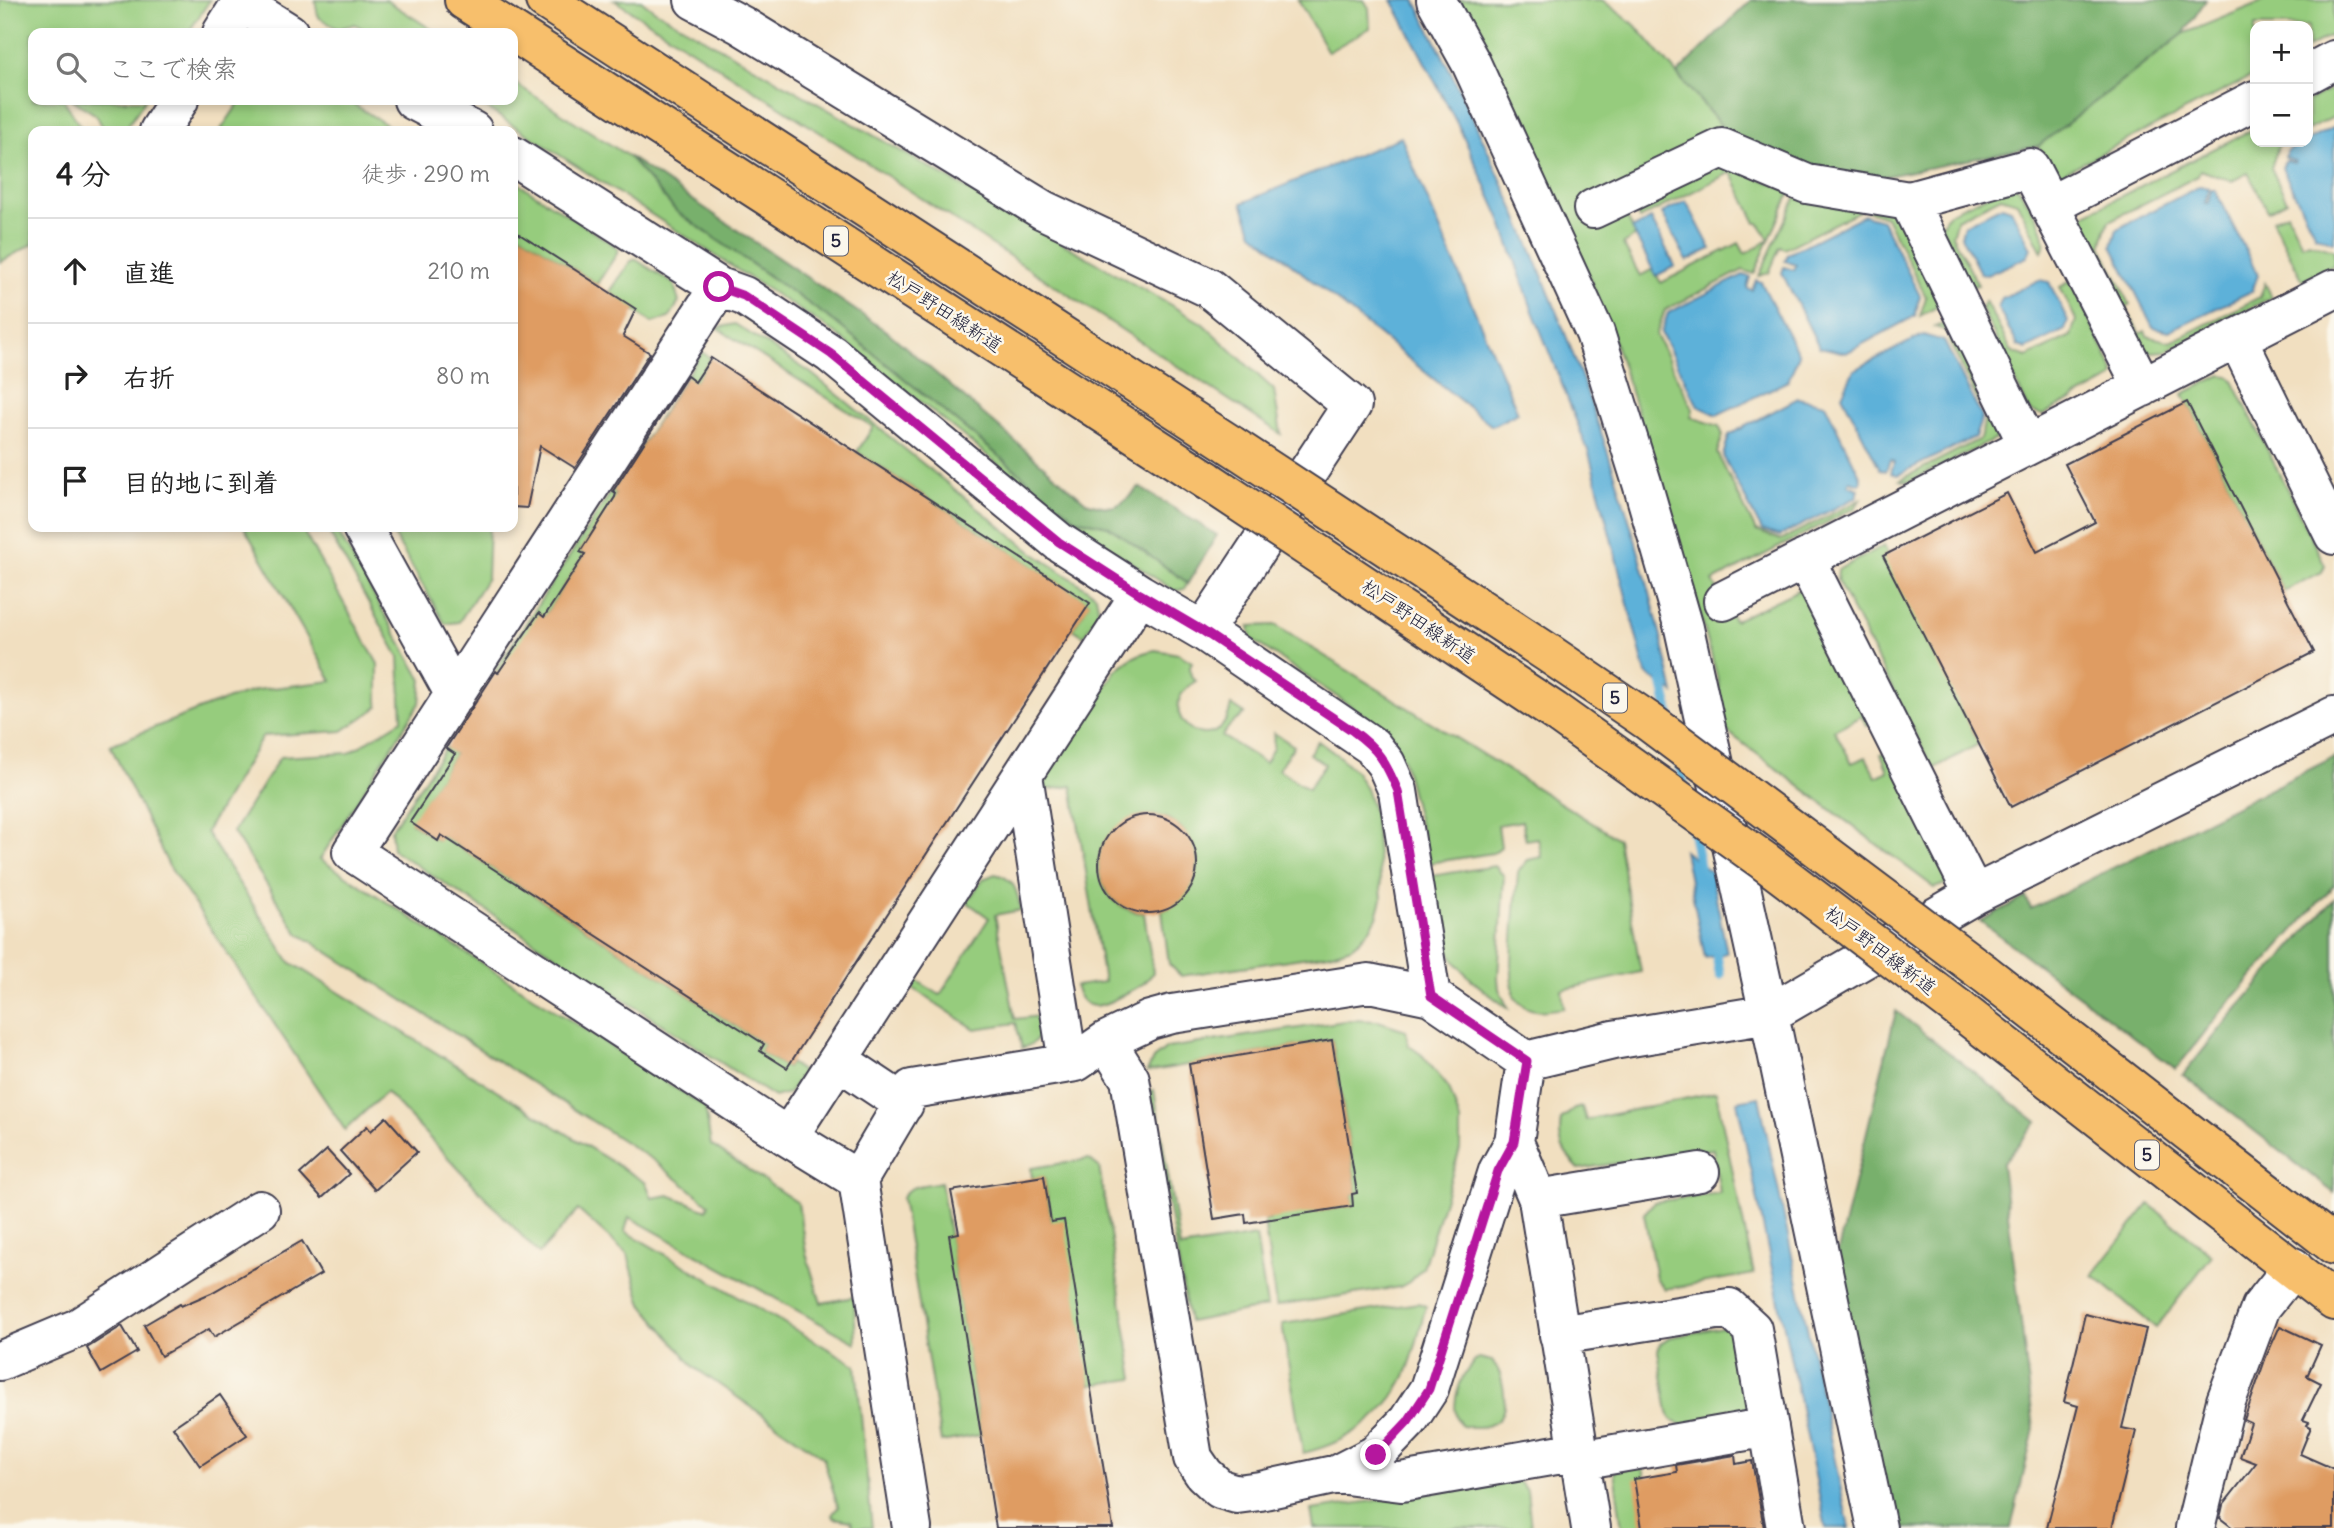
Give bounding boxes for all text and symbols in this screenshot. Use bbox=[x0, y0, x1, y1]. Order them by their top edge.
map controls bbox=[2250, 21, 2313, 147]
button: + bbox=[2250, 21, 2313, 84]
search box bbox=[28, 28, 518, 105]
icon: search bbox=[52, 48, 90, 86]
text: ここで検索 bbox=[108, 52, 238, 85]
button: − bbox=[2250, 84, 2313, 147]
text: 4 分 bbox=[56, 155, 110, 193]
text: 徒歩 · 290 m bbox=[361, 159, 490, 188]
road number: 5 bbox=[824, 227, 848, 256]
icon: ahead bbox=[56, 252, 94, 290]
text: 直進 bbox=[123, 256, 175, 289]
text: 210 m bbox=[427, 256, 490, 285]
street label: 松戸野田線新道 bbox=[883, 265, 1007, 357]
route start bbox=[703, 271, 734, 302]
icon: right bbox=[56, 357, 94, 395]
text: 右折 bbox=[123, 361, 175, 394]
text: 80 m bbox=[436, 361, 490, 390]
icon: arrive bbox=[56, 462, 94, 500]
text: 目的地に到着 bbox=[123, 466, 279, 499]
street label: 松戸野田線新道 bbox=[1357, 574, 1481, 668]
road number: 5 bbox=[1603, 684, 1627, 712]
street label: 松戸野田線新道 bbox=[1821, 900, 1941, 1000]
road number: 5 bbox=[2135, 1140, 2159, 1170]
route end bbox=[1360, 1439, 1391, 1470]

